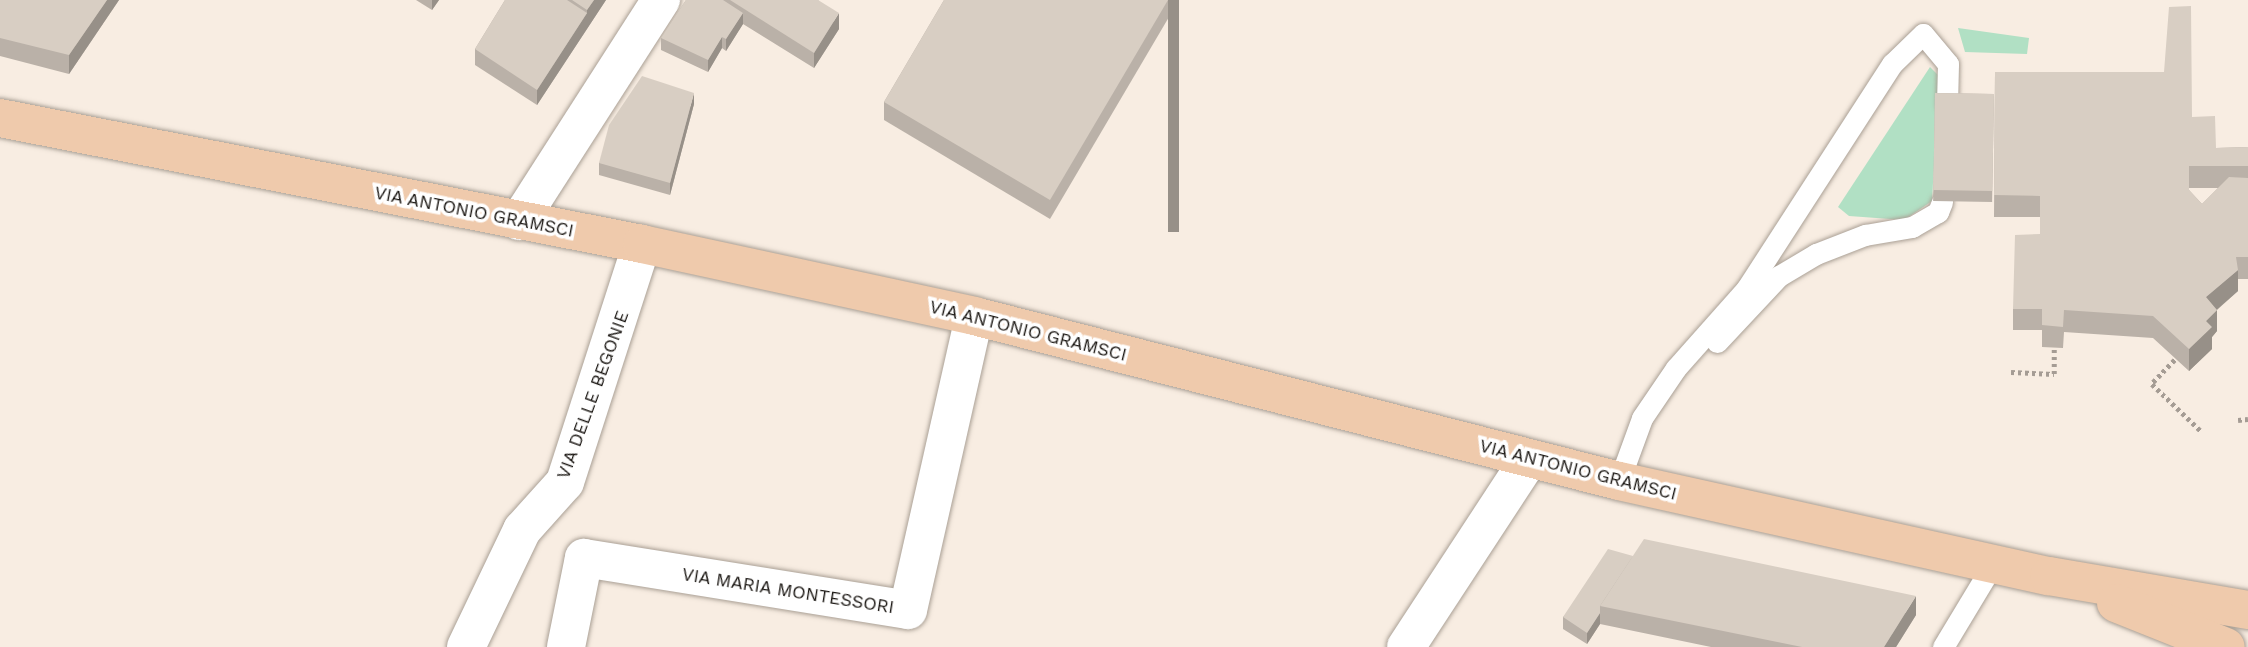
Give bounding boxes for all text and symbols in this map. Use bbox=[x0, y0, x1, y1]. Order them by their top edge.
street label: VIA ANTONIO GRAMSCI bbox=[372, 182, 576, 242]
street label: VIA ANTONIO GRAMSCI bbox=[927, 296, 1129, 366]
street label: VIA DELLE BEGONIE bbox=[552, 308, 634, 482]
street label: VIA ANTONIO GRAMSCI bbox=[1477, 435, 1679, 505]
street label: VIA MARIA MONTESSORI bbox=[680, 563, 896, 619]

